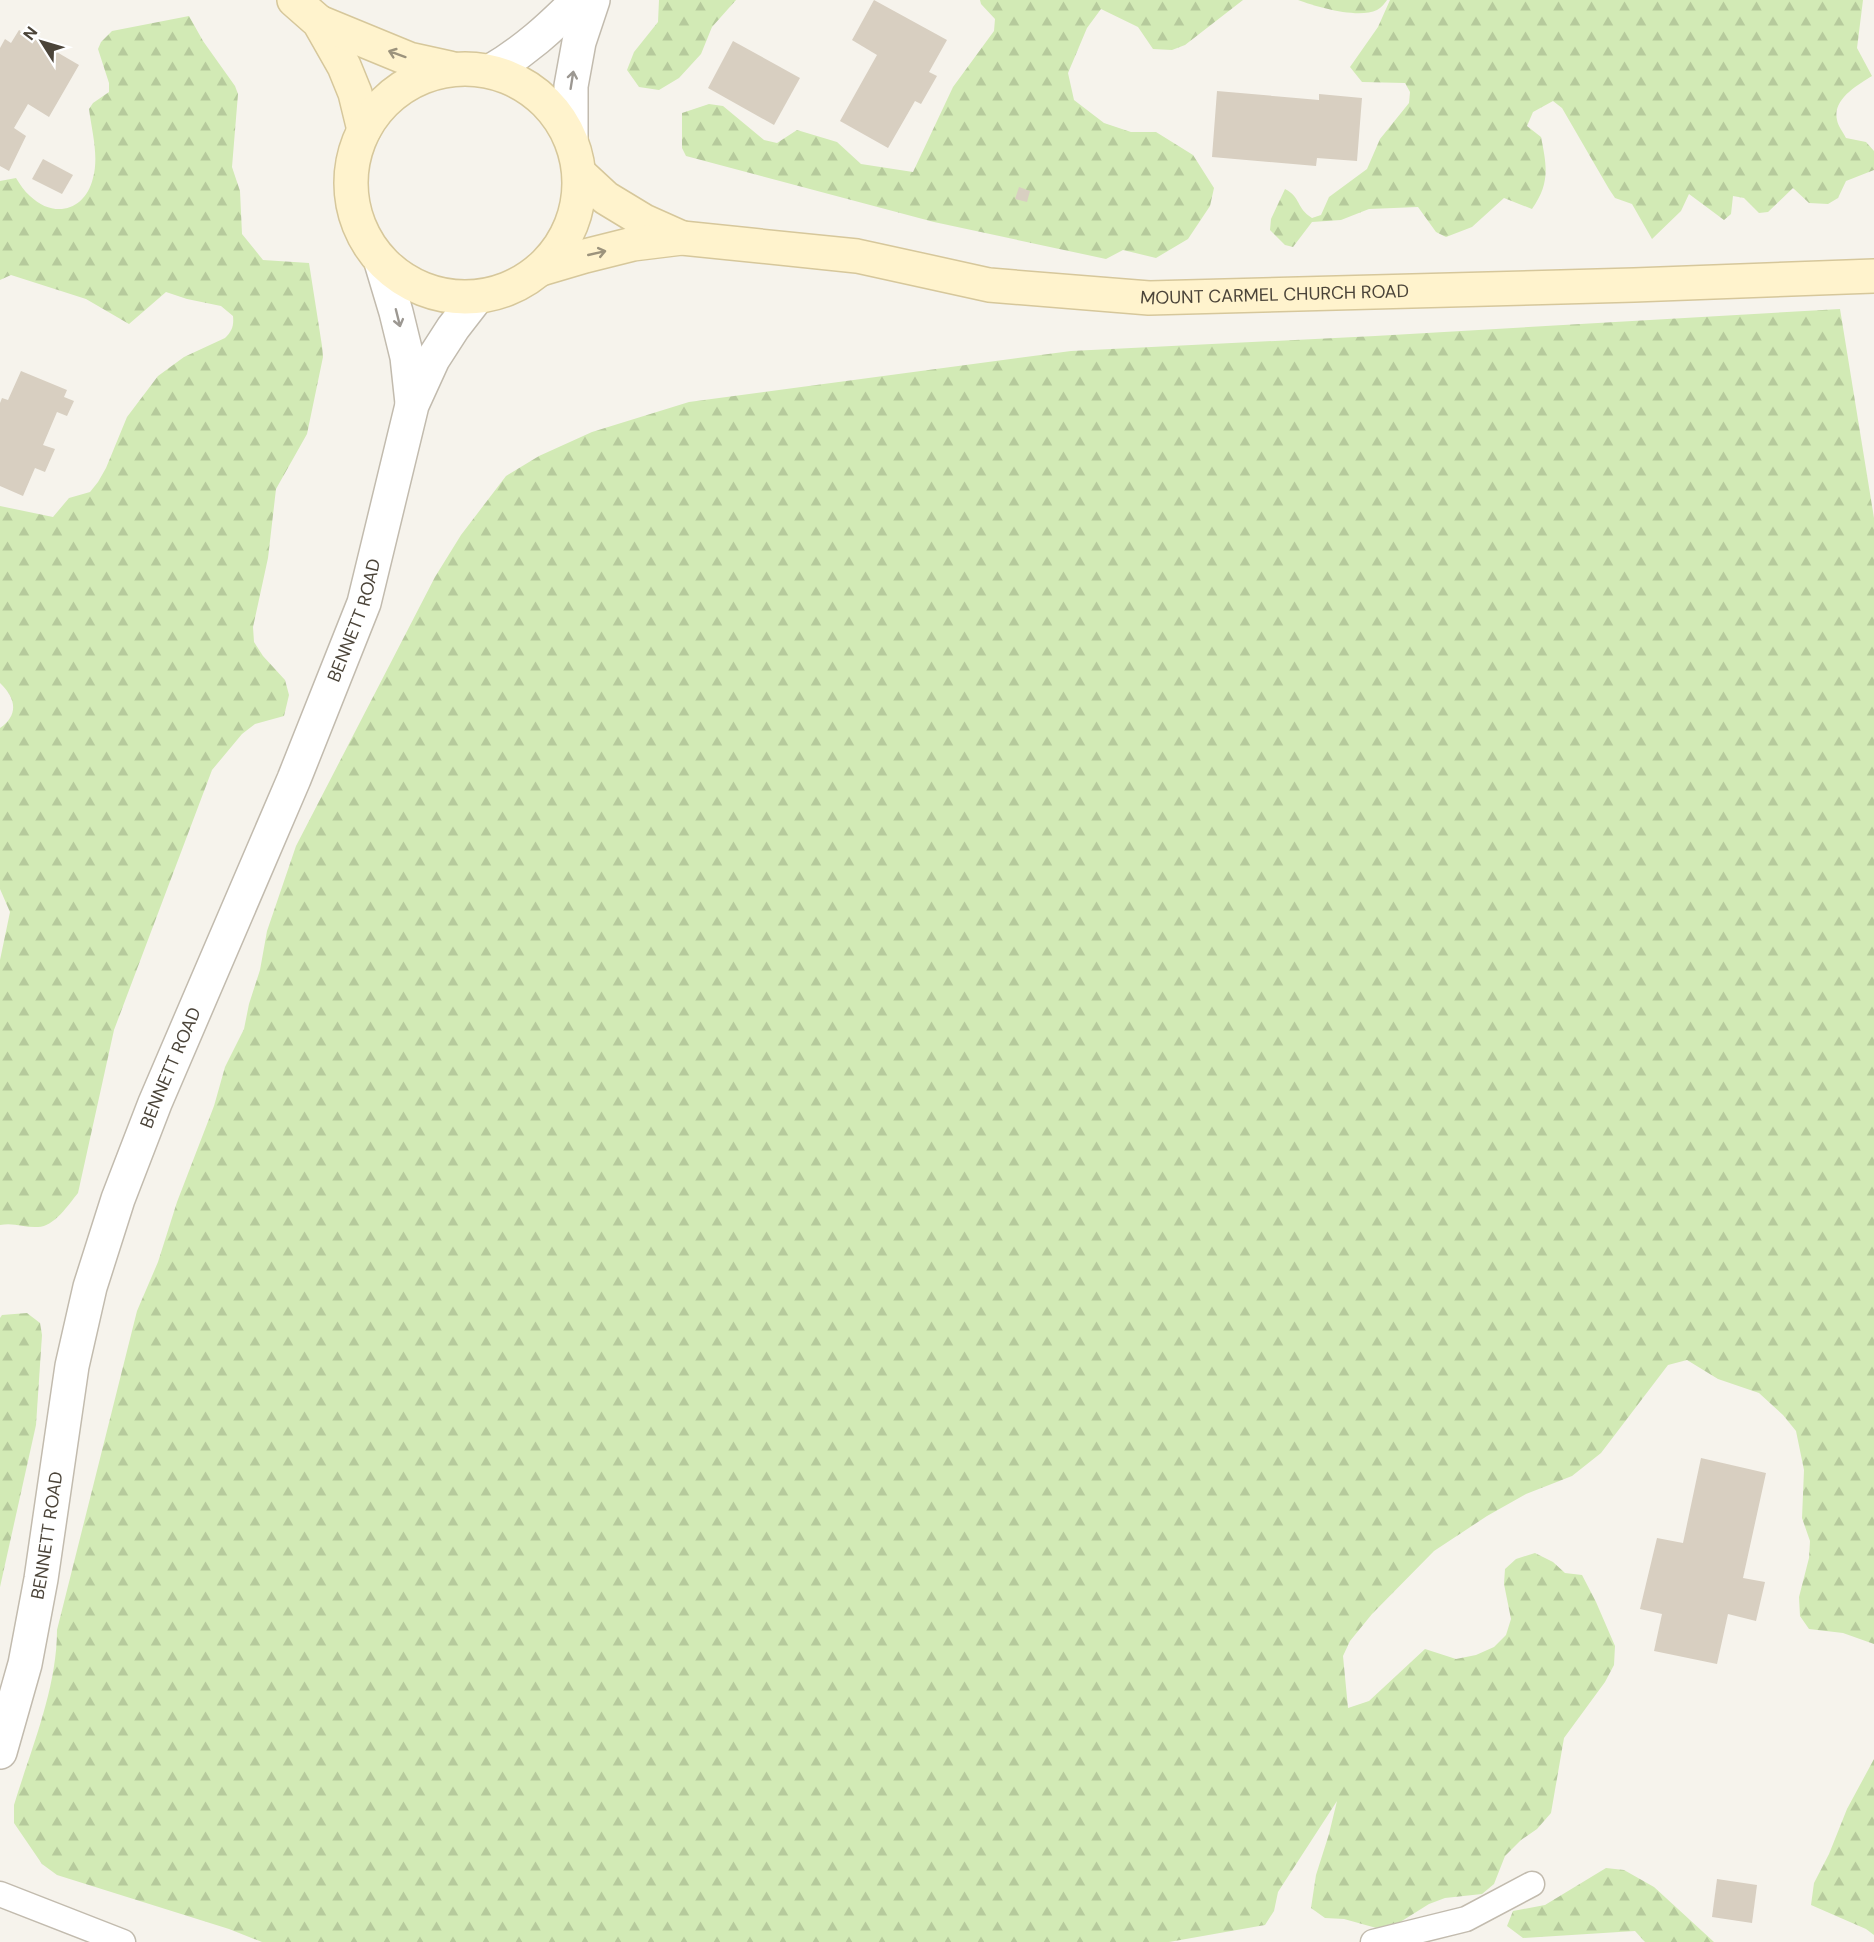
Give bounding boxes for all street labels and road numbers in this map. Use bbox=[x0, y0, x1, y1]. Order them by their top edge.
street label: MOUNT CARMEL CHURCH ROAD bbox=[1139, 279, 1409, 310]
street label: BENNETT ROAD bbox=[322, 556, 386, 686]
street label: BENNETT ROAD bbox=[134, 1003, 207, 1132]
street label: BENNETT ROAD bbox=[25, 1470, 69, 1601]

